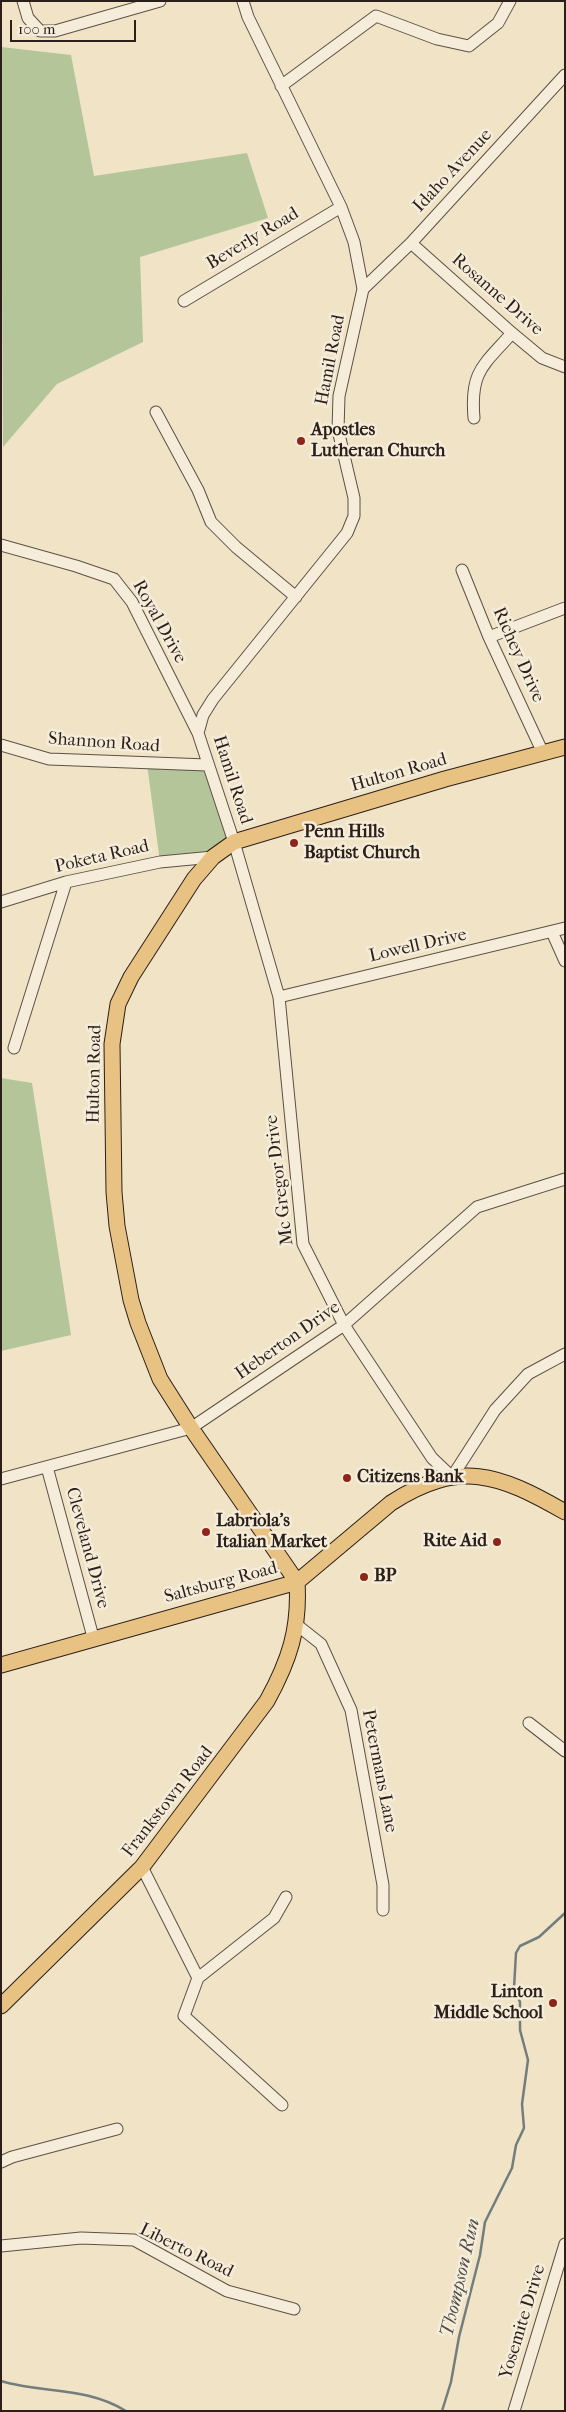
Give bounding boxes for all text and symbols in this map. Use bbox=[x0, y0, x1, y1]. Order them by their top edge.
scale bar bbox=[12, 10, 139, 42]
text: 100 m bbox=[18, 20, 56, 38]
street label: Idaho Avenue bbox=[409, 125, 497, 217]
street label: Beverly Road bbox=[203, 203, 303, 275]
street label: Rosanne Drive bbox=[447, 249, 547, 341]
street label: Hamil Road bbox=[312, 313, 350, 407]
place label: Apostles Lutheran Church bbox=[311, 420, 445, 462]
marker: Apostles Lutheran Church bbox=[295, 435, 307, 447]
street label: Royal Drive bbox=[127, 577, 191, 667]
street label: Richey Drive bbox=[487, 604, 549, 706]
street label: Shannon Road bbox=[47, 728, 161, 758]
street label: Hamil Road bbox=[208, 733, 256, 827]
street label: Hulton Road bbox=[348, 749, 450, 797]
place label: Penn Hills Baptist Church bbox=[304, 822, 420, 864]
street label: Poketa Road bbox=[53, 836, 151, 878]
marker: Penn Hills Baptist Church bbox=[288, 837, 300, 849]
street label: Lowell Drive bbox=[367, 924, 469, 968]
street label: Hulton Road bbox=[83, 1024, 107, 1124]
street label: Mc Gregor Drive bbox=[261, 1114, 299, 1246]
street label: Heberton Drive bbox=[232, 1297, 344, 1385]
place label: Citizens Bank bbox=[357, 1467, 464, 1489]
marker: Citizens Bank bbox=[341, 1472, 353, 1484]
street label: Cleveland Drive bbox=[60, 1485, 114, 1611]
place label: Labriola's Italian Market bbox=[216, 1511, 327, 1554]
marker: Labriola's Italian Market bbox=[200, 1526, 212, 1538]
place label: Rite Aid bbox=[423, 1531, 487, 1553]
marker: Rite Aid bbox=[491, 1536, 503, 1548]
street label: Saltsburg Road bbox=[162, 1558, 280, 1608]
place label: BP bbox=[374, 1566, 396, 1588]
marker: BP bbox=[358, 1571, 370, 1583]
street label: Petermans Lane bbox=[356, 1708, 402, 1834]
street label: Frankstown Road bbox=[118, 1742, 218, 1862]
place label: Linton Middle School bbox=[434, 1982, 543, 2025]
marker: Linton Middle School bbox=[547, 1997, 559, 2009]
water label: Thompson Run bbox=[436, 2217, 486, 2339]
street label: Liberto Road bbox=[136, 2219, 236, 2283]
street label: Yosemite Drive bbox=[495, 2262, 551, 2382]

